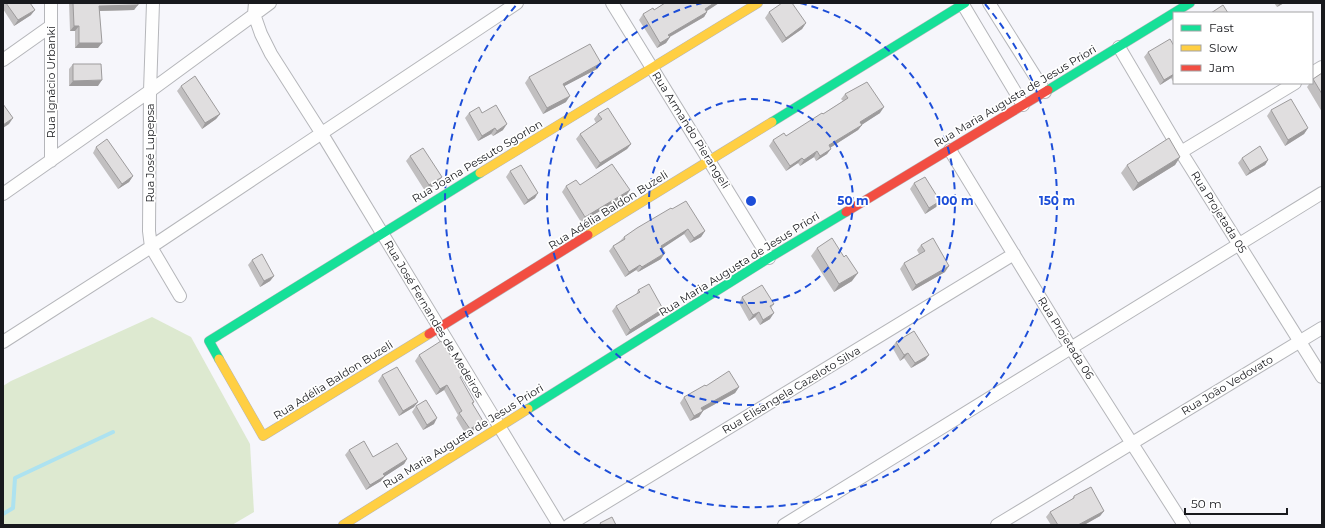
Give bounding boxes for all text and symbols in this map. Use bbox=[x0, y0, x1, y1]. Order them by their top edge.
legend bbox=[1173, 12, 1313, 84]
text: Fast bbox=[1209, 20, 1234, 35]
street label: Rua Ignácio Urbanki bbox=[44, 26, 58, 138]
text: Slow bbox=[1209, 40, 1238, 55]
street label: Rua Maria Augusta de Jesus Priori bbox=[931, 42, 1099, 150]
text: Jam bbox=[1208, 60, 1235, 75]
street label: Rua Armando Pierangeli bbox=[649, 69, 733, 191]
street label: Rua José Lupepsa bbox=[143, 103, 157, 203]
street label: Rua Joana Pessuto Sgorlon bbox=[409, 116, 545, 206]
street label: Rua Adélia Baldon Buzeli bbox=[546, 167, 670, 253]
street label: Rua Projetada 05 bbox=[1188, 168, 1250, 256]
text: 50 m bbox=[837, 193, 869, 208]
text: 100 m bbox=[937, 193, 973, 208]
text: 150 m bbox=[1039, 193, 1075, 208]
centre of rings bbox=[744, 194, 758, 208]
street label: Rua Maria Augusta de Jesus Priori bbox=[656, 209, 822, 319]
street label: Rua José Fernandes de Medeiros bbox=[381, 238, 487, 401]
street label: Rua Projetada 06 bbox=[1035, 294, 1097, 382]
street label: Rua Adélia Baldon Buzeli bbox=[271, 337, 395, 423]
street label: Rua Elisangela Cazeloto Silva bbox=[719, 343, 863, 437]
street label: Rua João Vedovato bbox=[1179, 352, 1276, 418]
street label: Rua Maria Augusta de Jesus Priori bbox=[380, 381, 546, 491]
scale bar bbox=[1185, 490, 1287, 516]
text: 50 m bbox=[1191, 496, 1222, 511]

